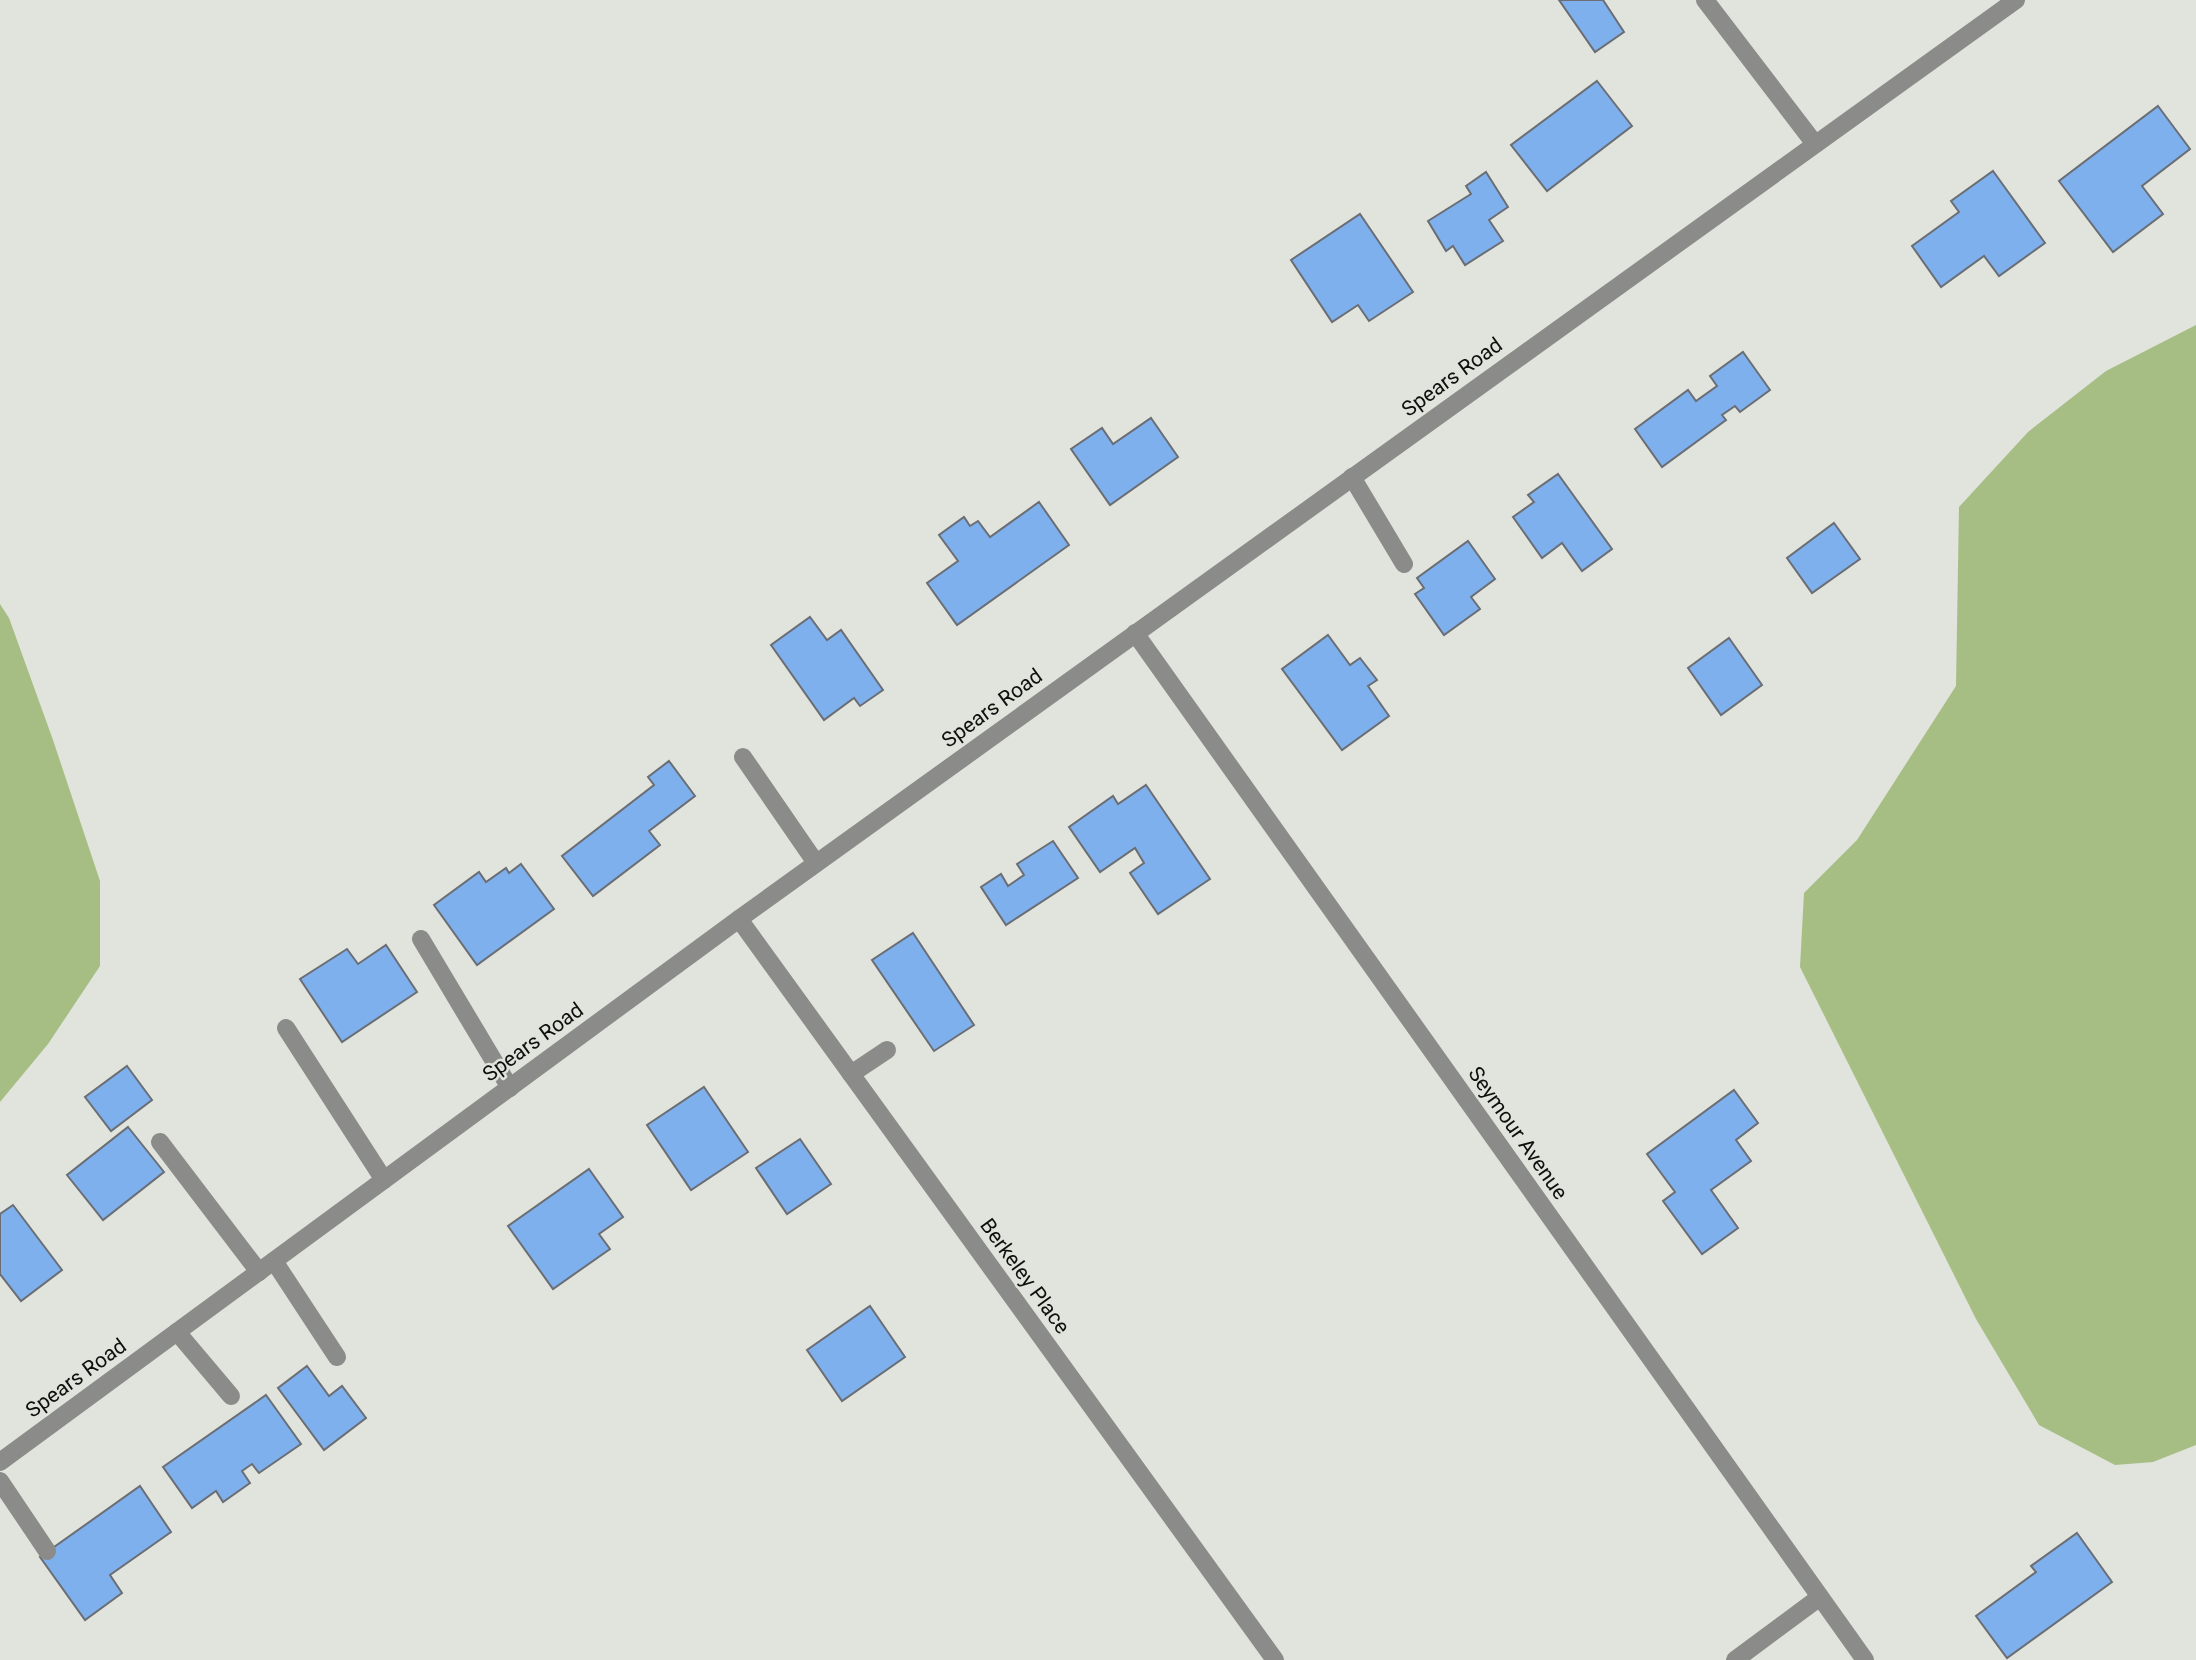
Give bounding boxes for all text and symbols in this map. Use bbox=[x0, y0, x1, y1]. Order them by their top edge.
street label: Spears Road bbox=[1397, 333, 1507, 421]
street label: Spears Road bbox=[937, 664, 1047, 752]
street label: Spears Road bbox=[478, 998, 588, 1086]
street label: Seymour Avenue bbox=[1463, 1062, 1573, 1204]
street label: Berkeley Place bbox=[975, 1214, 1075, 1338]
street label: Spears Road bbox=[21, 1334, 131, 1422]

